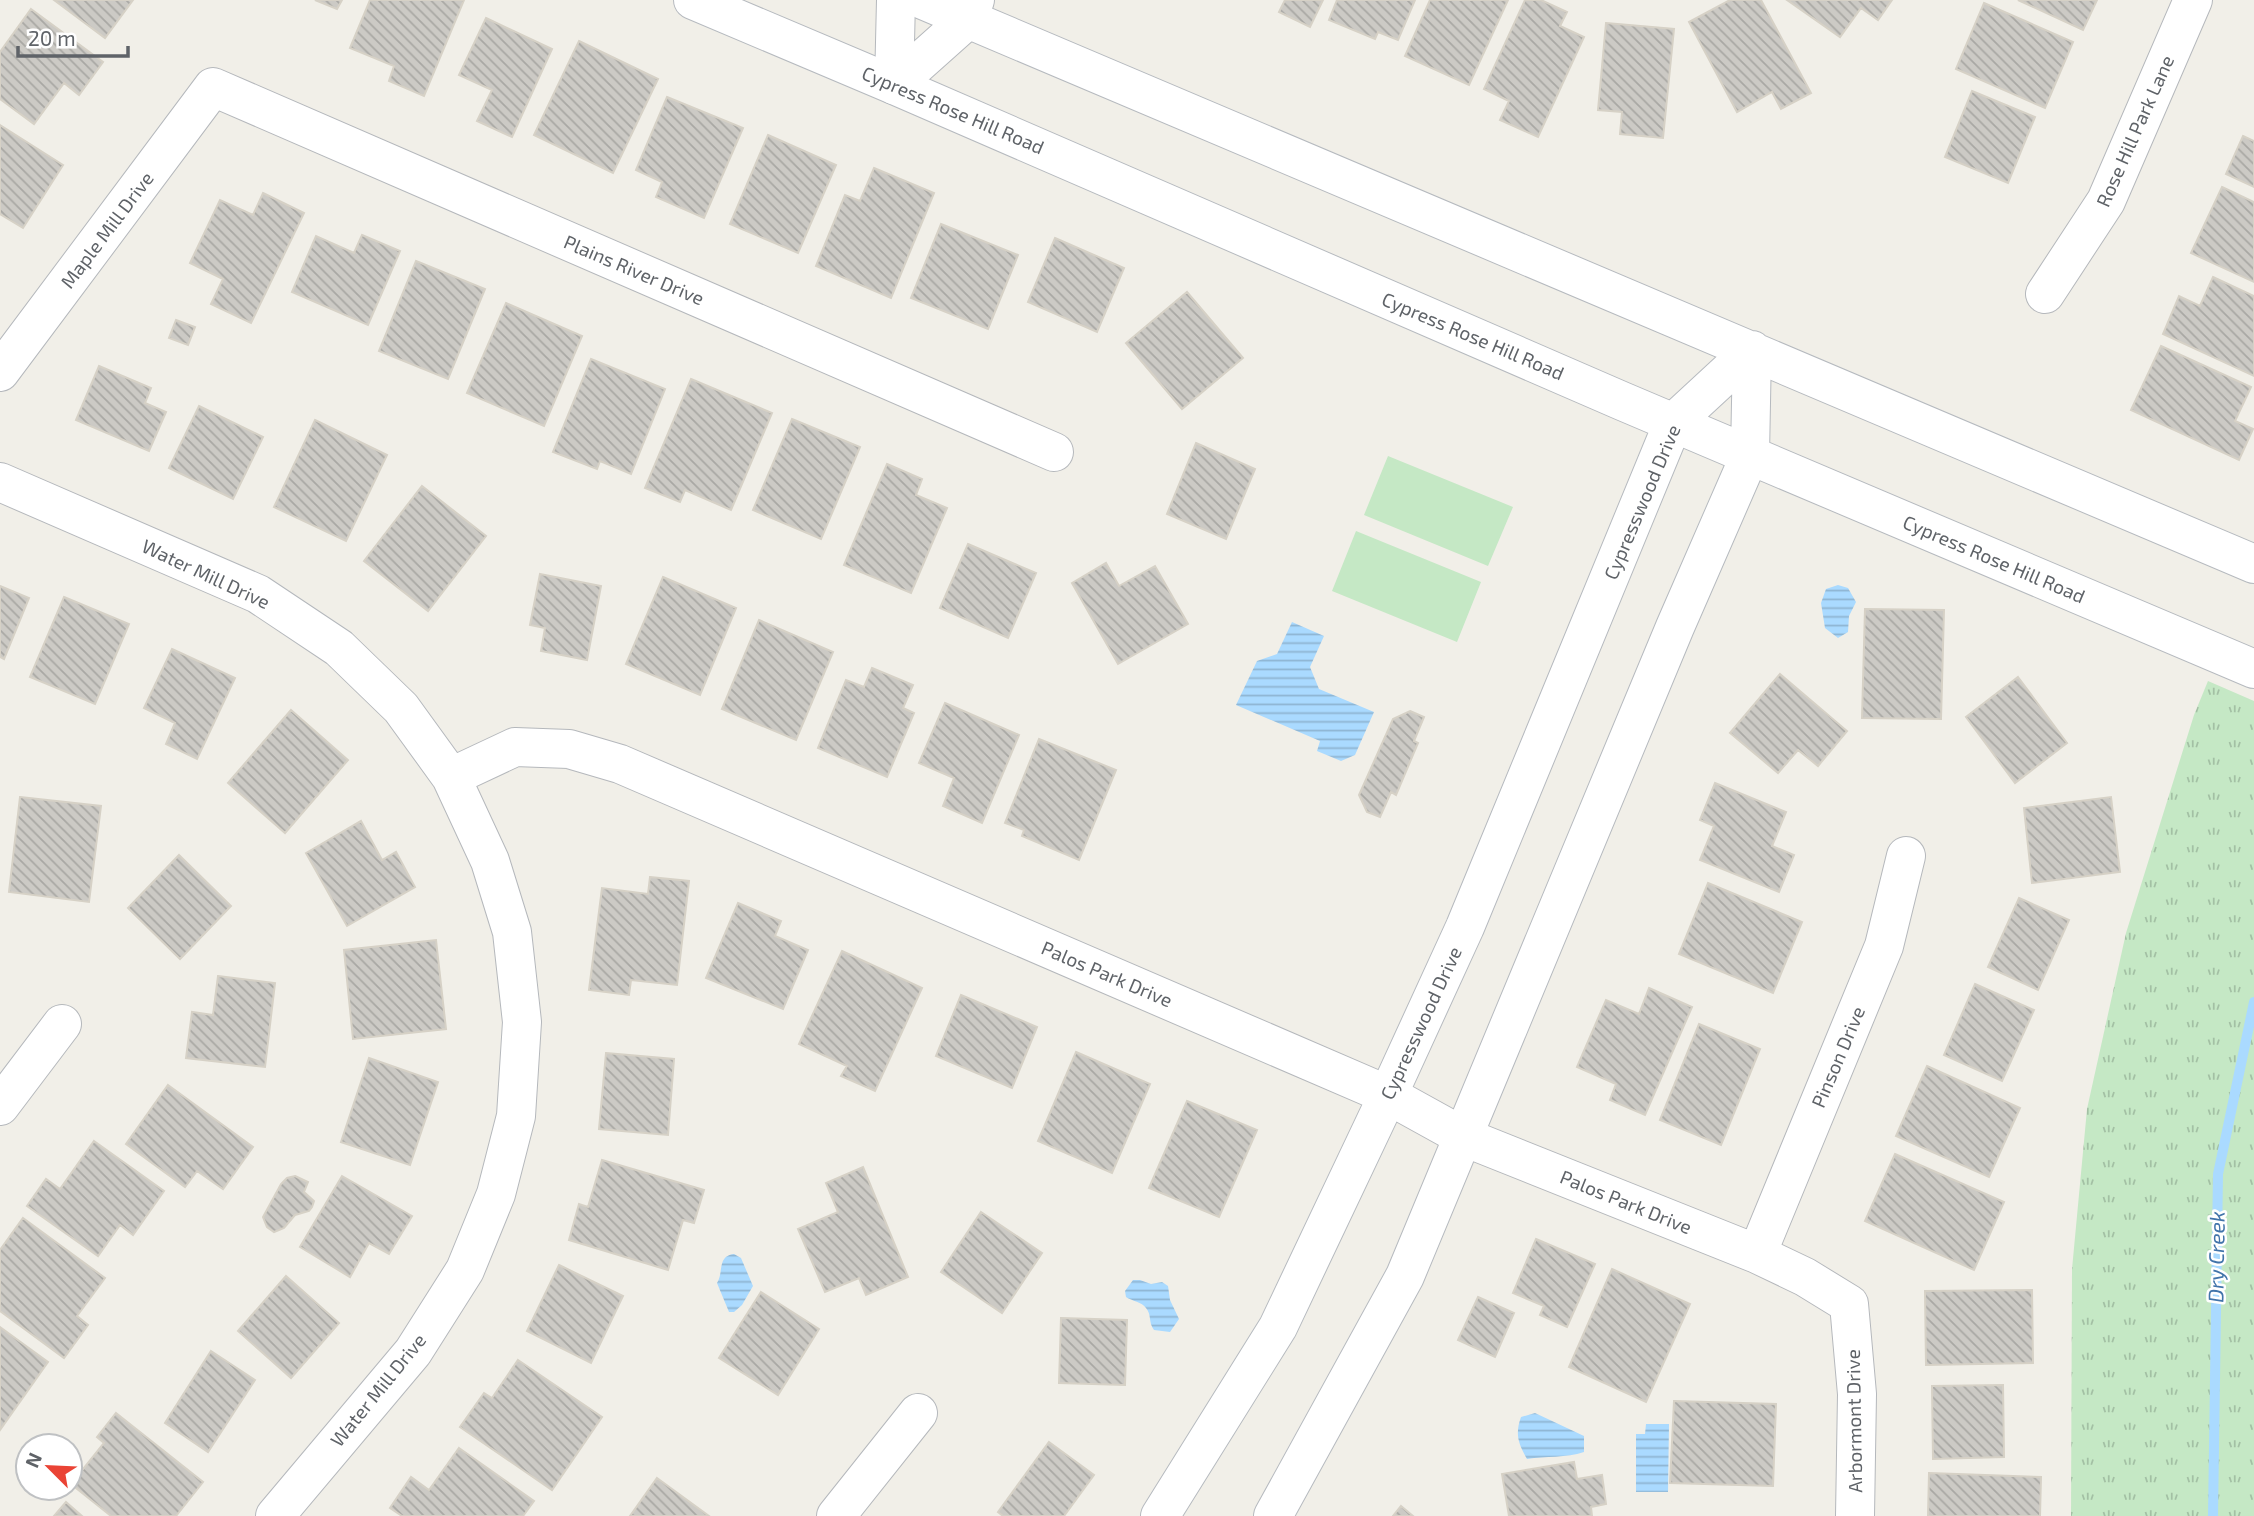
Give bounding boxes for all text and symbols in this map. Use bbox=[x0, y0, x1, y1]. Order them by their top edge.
scale bar bbox=[18, 14, 128, 58]
text: 20 m bbox=[28, 25, 76, 50]
street label: Rose Hill Park Lane bbox=[2091, 52, 2178, 210]
street label: Cypress Rose Hill Road bbox=[859, 61, 1048, 158]
street label: Maple Mill Drive bbox=[55, 167, 158, 292]
street label: Plains River Drive bbox=[561, 230, 708, 309]
street label: Cypress Rose Hill Road bbox=[1379, 287, 1568, 384]
street label: Cypresswood Drive bbox=[1599, 421, 1685, 583]
street label: Cypress Rose Hill Road bbox=[1900, 510, 2089, 607]
street label: Water Mill Drive bbox=[139, 534, 274, 613]
street label: Palos Park Drive bbox=[1038, 936, 1176, 1011]
street label: Cypresswood Drive bbox=[1375, 943, 1466, 1103]
street label: Pinson Drive bbox=[1806, 1003, 1869, 1111]
street label: Palos Park Drive bbox=[1557, 1165, 1695, 1238]
water label: Dry Creek bbox=[2202, 1211, 2230, 1303]
street label: Water Mill Drive bbox=[325, 1329, 430, 1451]
street label: Arbormont Drive bbox=[1841, 1349, 1866, 1493]
north arrow bbox=[14, 1432, 84, 1502]
text: N bbox=[20, 1449, 46, 1471]

